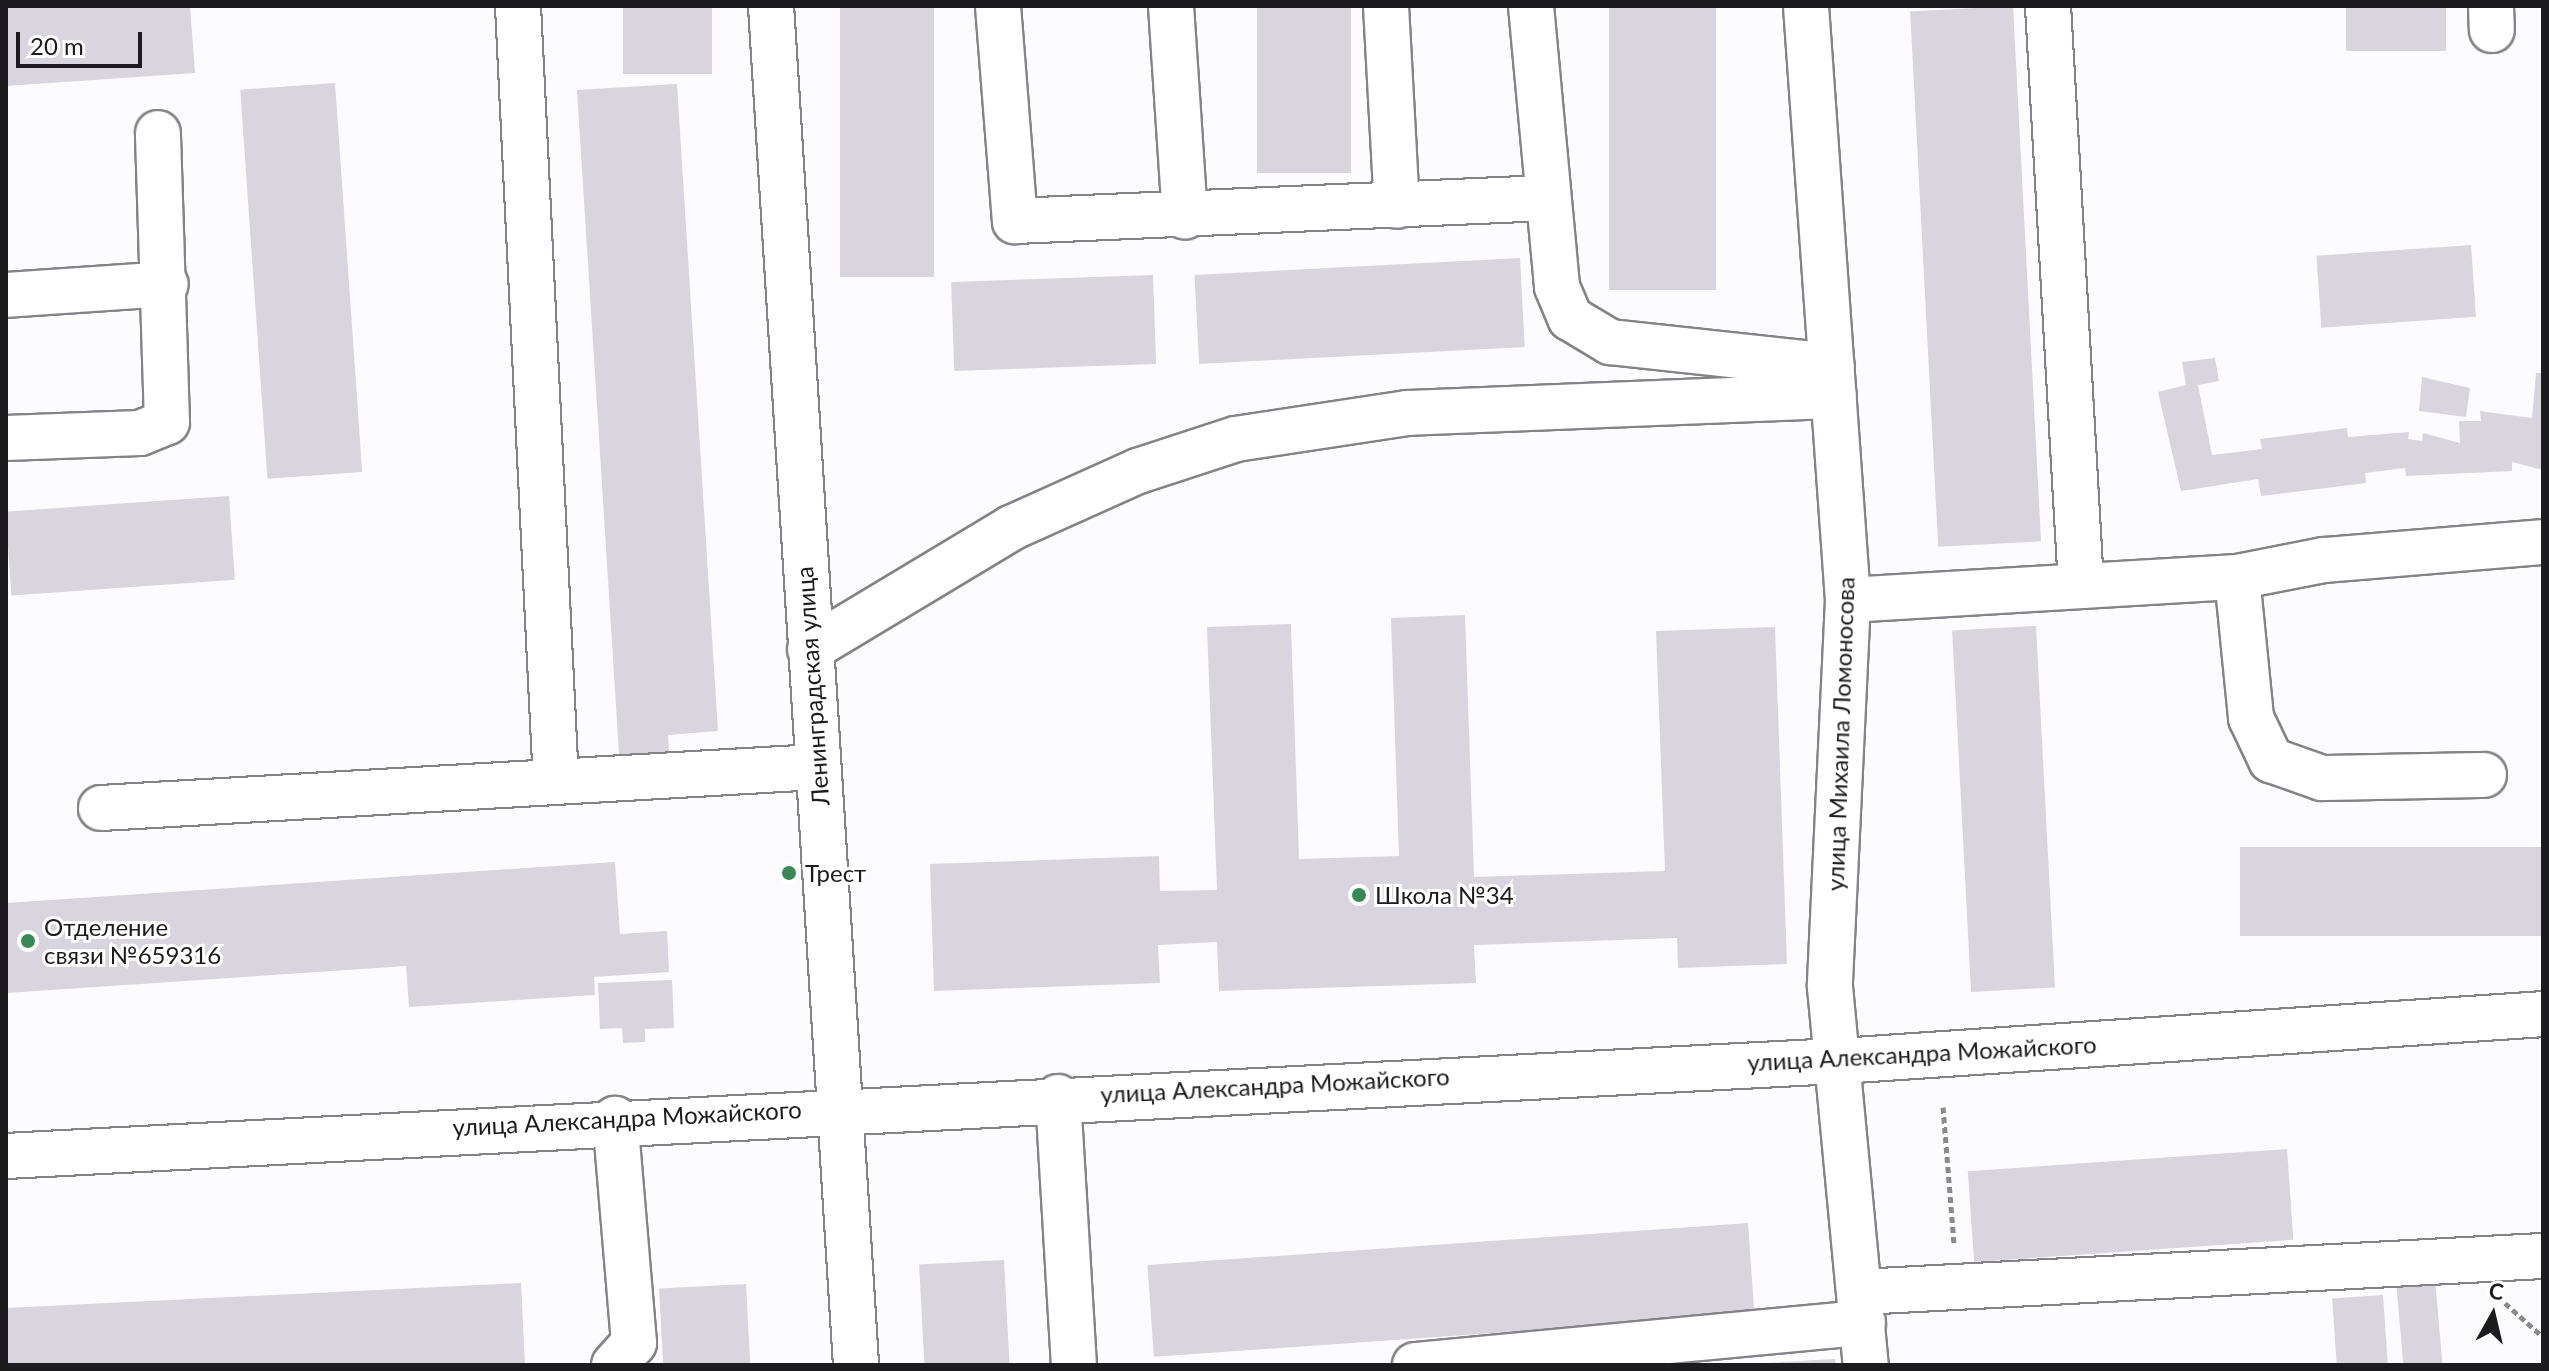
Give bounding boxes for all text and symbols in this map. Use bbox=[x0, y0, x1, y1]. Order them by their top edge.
scale bar bbox=[20, 16, 146, 66]
text: 20 m bbox=[30, 31, 84, 60]
street label: Ленинградская улица bbox=[789, 565, 835, 807]
street label: улица Михаила Ломоносова bbox=[1820, 576, 1860, 892]
place label: Трест bbox=[805, 859, 866, 887]
marker: Трест bbox=[780, 864, 798, 882]
place label: Школа №34 bbox=[1375, 881, 1514, 909]
marker: Школа №34 bbox=[1350, 886, 1368, 904]
place label: Отделение связи №659316 bbox=[44, 913, 221, 969]
marker: Отделение связи №659316 bbox=[19, 932, 37, 950]
street label: улица Александра Можайского bbox=[1747, 1029, 2097, 1077]
street label: улица Александра Можайского bbox=[1100, 1061, 1450, 1109]
street label: улица Александра Можайского bbox=[452, 1094, 802, 1142]
north arrow bbox=[2453, 1275, 2533, 1355]
text: С bbox=[2487, 1276, 2505, 1305]

